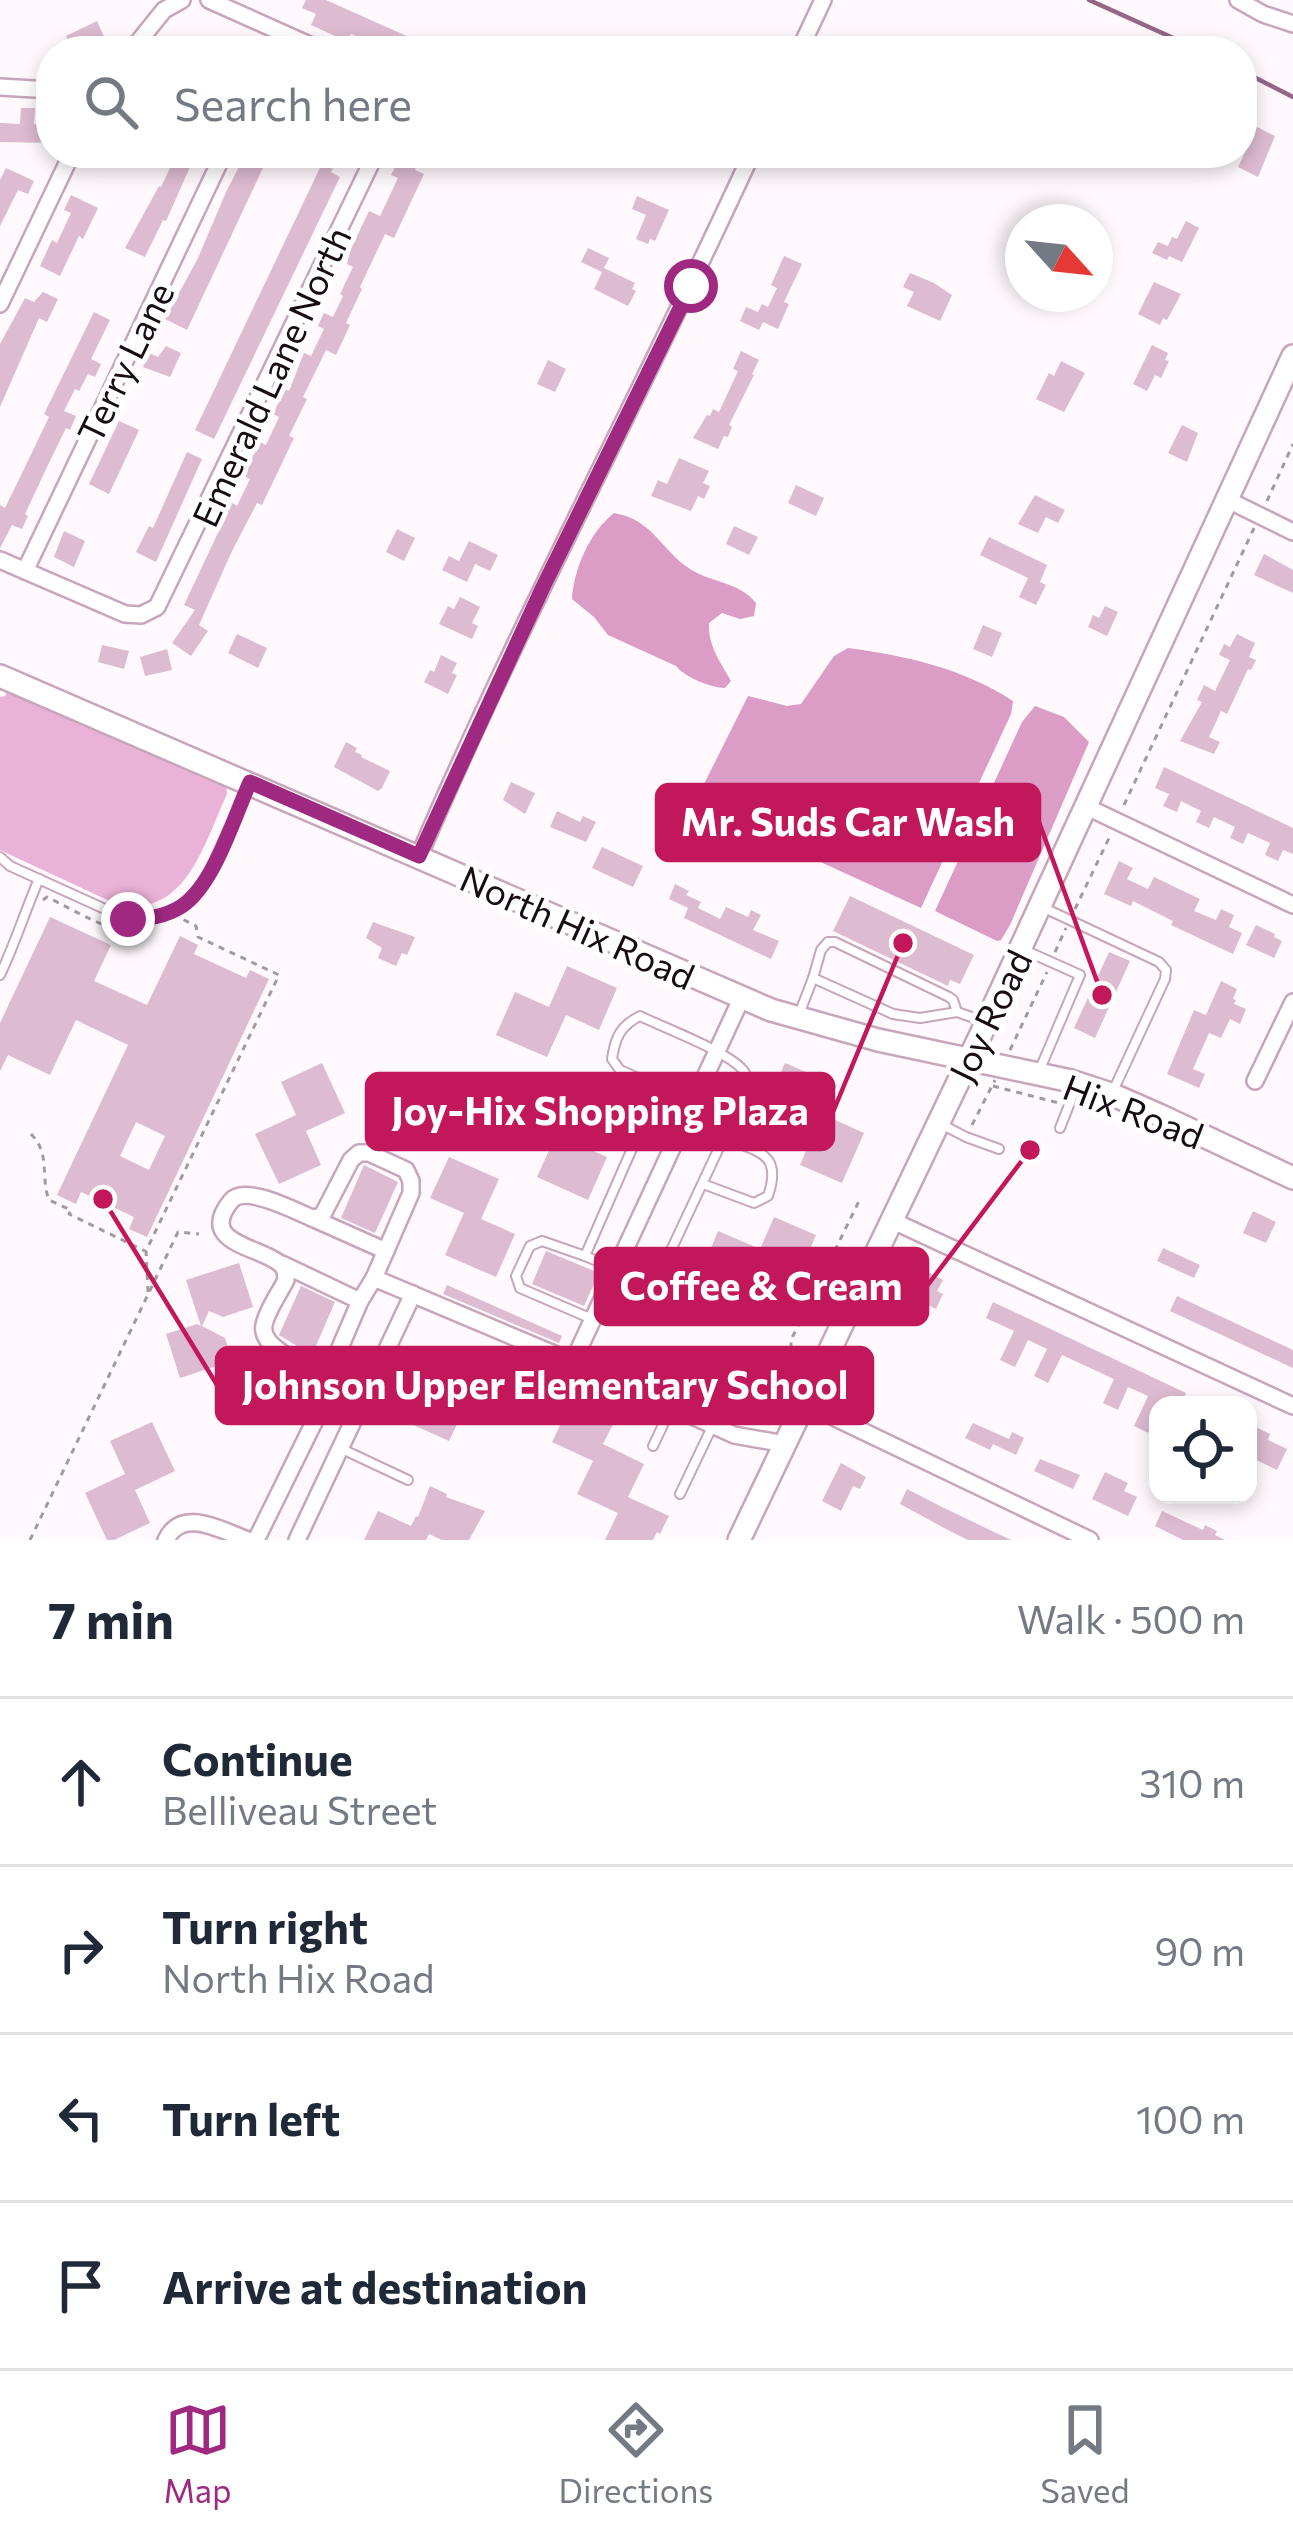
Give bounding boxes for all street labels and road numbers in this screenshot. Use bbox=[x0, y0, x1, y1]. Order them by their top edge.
street label: Emerald Lane North bbox=[181, 219, 359, 533]
street label: Terry Lane bbox=[66, 275, 182, 449]
street label: North Hix Road bbox=[454, 855, 702, 997]
street label: Joy Road bbox=[938, 942, 1040, 1088]
street label: Hix Road bbox=[1058, 1063, 1210, 1157]

